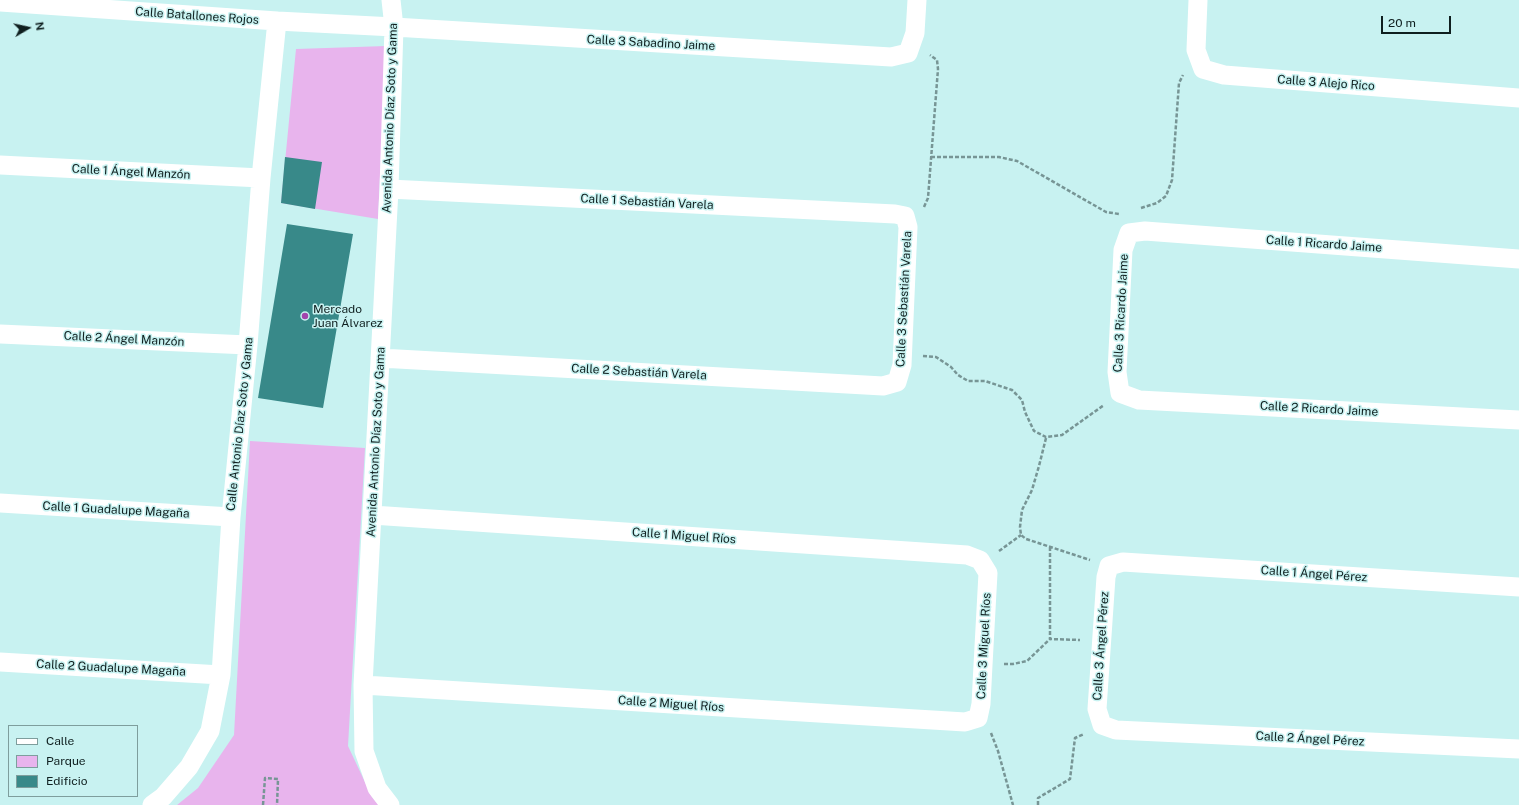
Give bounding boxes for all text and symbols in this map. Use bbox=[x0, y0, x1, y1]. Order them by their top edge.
street label: Calle Batallones Rojos bbox=[135, 4, 259, 28]
north arrow bbox=[8, 8, 48, 48]
scale bar bbox=[1383, 8, 1453, 34]
text: 20 m bbox=[1388, 16, 1416, 30]
text: N bbox=[33, 21, 46, 31]
street label: Avenida Antonio Díaz Soto y Gama bbox=[379, 23, 401, 213]
street label: Calle 3 Sabadino Jaime bbox=[586, 32, 716, 54]
street label: Calle 3 Alejo Rico bbox=[1277, 72, 1375, 94]
street label: Calle 1 Ángel Manzón bbox=[71, 162, 191, 182]
street label: Calle 1 Sebastián Varela bbox=[580, 191, 714, 213]
street label: Calle 3 Sebastián Varela bbox=[893, 231, 915, 367]
street label: Calle 1 Ricardo Jaime bbox=[1266, 233, 1382, 255]
street label: Calle 3 Ricardo Jaime bbox=[1111, 253, 1131, 373]
place label: Mercado Juan Álvarez bbox=[313, 302, 383, 330]
marker: Mercado Juan Álvarez bbox=[300, 311, 310, 321]
street label: Calle 2 Ángel Manzón bbox=[63, 329, 185, 349]
street label: Calle Antonio Díaz Soto y Gama bbox=[224, 337, 256, 511]
street label: Avenida Antonio Díaz Soto y Gama bbox=[364, 347, 388, 537]
street label: Calle 2 Sebastián Varela bbox=[571, 361, 707, 383]
street label: Calle 2 Ricardo Jaime bbox=[1259, 399, 1379, 419]
street label: Calle 1 Guadalupe Magaña bbox=[42, 499, 190, 521]
street label: Calle 1 Miguel Ríos bbox=[632, 525, 736, 547]
street label: Calle 1 Ángel Pérez bbox=[1260, 563, 1368, 585]
street label: Calle 3 Ángel Pérez bbox=[1090, 591, 1112, 701]
street label: Calle 3 Miguel Ríos bbox=[974, 592, 994, 700]
street label: Calle 2 Guadalupe Magaña bbox=[36, 657, 186, 679]
street label: Calle 2 Miguel Ríos bbox=[617, 693, 725, 715]
legend bbox=[8, 725, 138, 797]
street label: Calle 2 Ángel Pérez bbox=[1255, 729, 1365, 749]
text: Calle bbox=[46, 734, 74, 748]
text: Parque bbox=[46, 754, 86, 768]
text: Edificio bbox=[46, 774, 88, 788]

